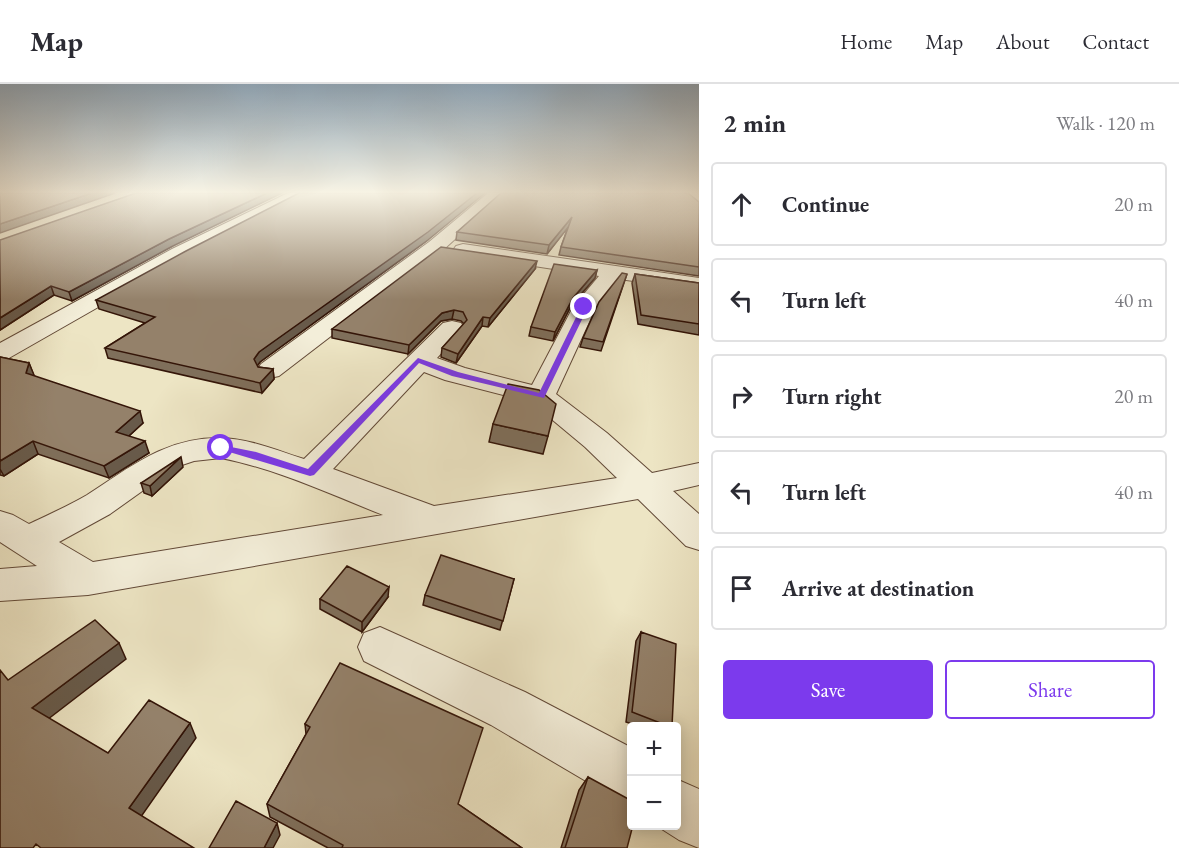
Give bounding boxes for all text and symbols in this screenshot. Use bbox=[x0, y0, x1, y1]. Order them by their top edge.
text: Map bbox=[30, 23, 83, 59]
text: Home bbox=[840, 28, 892, 55]
text: Map bbox=[925, 28, 963, 55]
text: About bbox=[996, 28, 1049, 55]
text: Contact bbox=[1082, 28, 1149, 55]
text: 2 min bbox=[723, 106, 786, 140]
text: Walk · 120 m bbox=[1056, 110, 1155, 136]
icon: ahead bbox=[725, 188, 758, 221]
text: Continue bbox=[782, 190, 869, 219]
text: 20 m bbox=[1114, 191, 1153, 217]
icon: left bbox=[725, 284, 758, 317]
text: Turn left bbox=[782, 286, 866, 315]
text: 40 m bbox=[1114, 287, 1153, 313]
route end bbox=[570, 293, 596, 319]
icon: right bbox=[725, 380, 758, 413]
text: Turn right bbox=[782, 382, 881, 411]
text: 20 m bbox=[1114, 383, 1153, 409]
route start bbox=[207, 434, 233, 460]
icon: left bbox=[725, 476, 758, 509]
text: Turn left bbox=[782, 478, 866, 507]
text: 40 m bbox=[1114, 479, 1153, 505]
icon: arrive bbox=[725, 572, 758, 605]
text: Arrive at destination bbox=[782, 574, 974, 603]
button: Save bbox=[723, 660, 933, 719]
button: Share bbox=[945, 660, 1155, 719]
map controls bbox=[627, 722, 681, 830]
button: + bbox=[627, 722, 681, 776]
button: − bbox=[627, 776, 681, 830]

